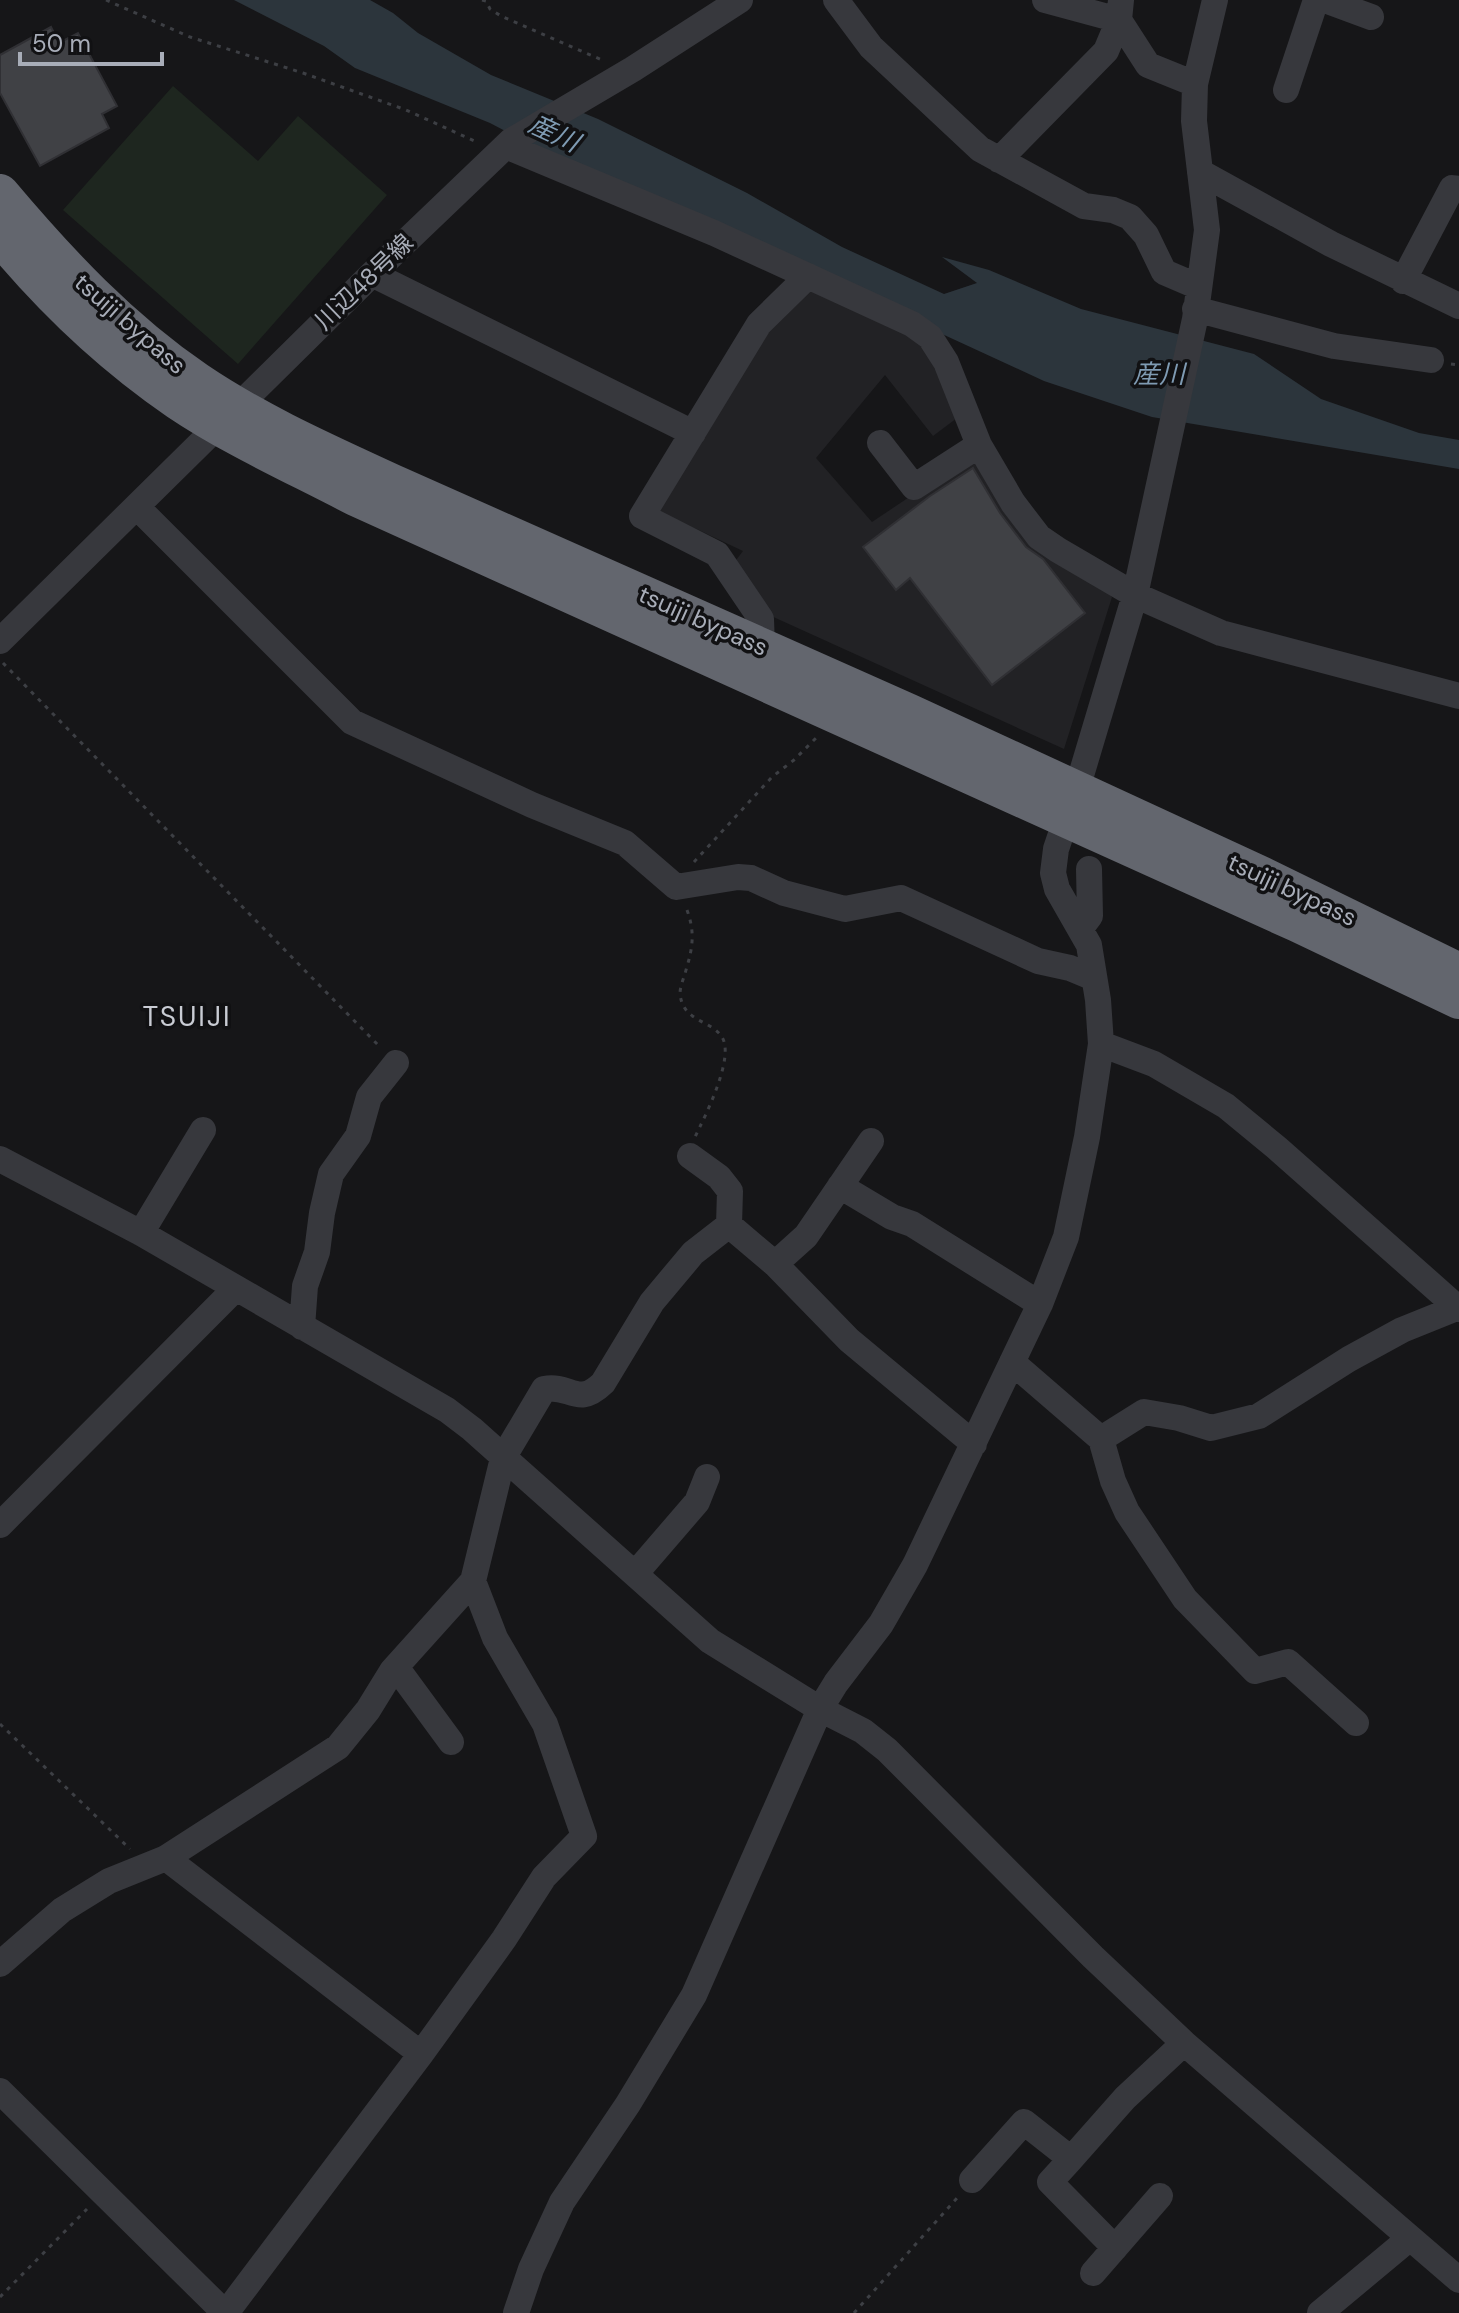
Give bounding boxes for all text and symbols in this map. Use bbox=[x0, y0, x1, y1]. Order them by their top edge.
scale bar bbox=[20, 16, 162, 66]
text: 50 m bbox=[32, 28, 91, 59]
water label: 産川 bbox=[523, 107, 587, 161]
street label: 川辺48号線 bbox=[308, 227, 419, 336]
street label: tsuiji bypass bbox=[68, 266, 193, 381]
water label: 産川 bbox=[1133, 357, 1188, 391]
street label: tsuiji bypass bbox=[634, 578, 773, 663]
street label: tsuiji bypass bbox=[1223, 846, 1362, 933]
district label: TSUIJI bbox=[143, 998, 231, 1035]

